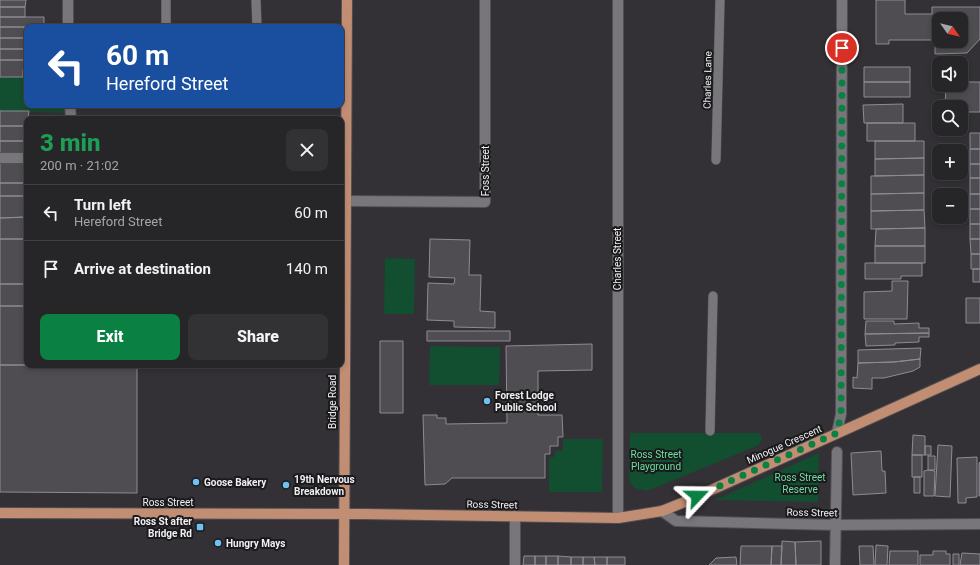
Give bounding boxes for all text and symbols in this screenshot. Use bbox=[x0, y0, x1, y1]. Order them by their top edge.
north arrow bbox=[932, 12, 968, 48]
map controls bbox=[932, 12, 968, 224]
pin bbox=[825, 31, 859, 65]
icon: arrive bbox=[831, 37, 853, 59]
text: 60 m bbox=[106, 39, 169, 72]
icon: left bbox=[40, 40, 92, 92]
street label: Charles Lane bbox=[701, 51, 714, 109]
button: sound bbox=[932, 56, 968, 92]
text: Hereford Street bbox=[106, 73, 228, 94]
button: search bbox=[932, 100, 968, 136]
text: 3 min bbox=[40, 129, 101, 157]
button: close bbox=[286, 129, 328, 171]
button: + bbox=[932, 144, 968, 180]
street label: Foss Street bbox=[480, 146, 491, 196]
text: 200 m · 21:02 bbox=[40, 158, 119, 173]
button: − bbox=[932, 188, 968, 224]
text: Turn left bbox=[74, 196, 131, 214]
icon: left bbox=[40, 202, 62, 224]
text: 60 m bbox=[294, 204, 328, 222]
text: Hereford Street bbox=[74, 214, 162, 229]
street label: Charles Street bbox=[612, 228, 623, 290]
icon: arrive bbox=[40, 258, 62, 280]
text: Arrive at destination bbox=[74, 260, 211, 278]
text: 140 m bbox=[286, 260, 328, 278]
button: Exit bbox=[40, 314, 180, 360]
button: Share bbox=[188, 314, 328, 360]
street label: Bridge Road bbox=[327, 375, 338, 429]
place label: Forest Lodge Public School bbox=[495, 390, 557, 413]
marker: Forest Lodge Public School bbox=[482, 396, 492, 406]
street label: Minogue Crescent bbox=[745, 423, 823, 466]
park label: Ross Street Playground bbox=[630, 449, 682, 472]
park label: Ross Street Reserve bbox=[774, 472, 826, 495]
place label: 19th Nervous Breakdown bbox=[294, 474, 355, 497]
position arrow bbox=[676, 475, 718, 517]
marker: Goose Bakery bbox=[191, 477, 201, 487]
place label: Goose Bakery bbox=[204, 477, 267, 488]
marker: 19th Nervous Breakdown bbox=[281, 480, 291, 490]
street label: Ross Street bbox=[142, 497, 194, 508]
street label: Ross Street bbox=[466, 499, 518, 510]
street label: Ross Street bbox=[786, 507, 838, 518]
place label: Ross St after Bridge Rd bbox=[134, 516, 192, 539]
marker: Ross St after Bridge Rd bbox=[195, 522, 205, 532]
marker: Hungry Mays bbox=[213, 538, 223, 548]
place label: Hungry Mays bbox=[226, 538, 285, 549]

